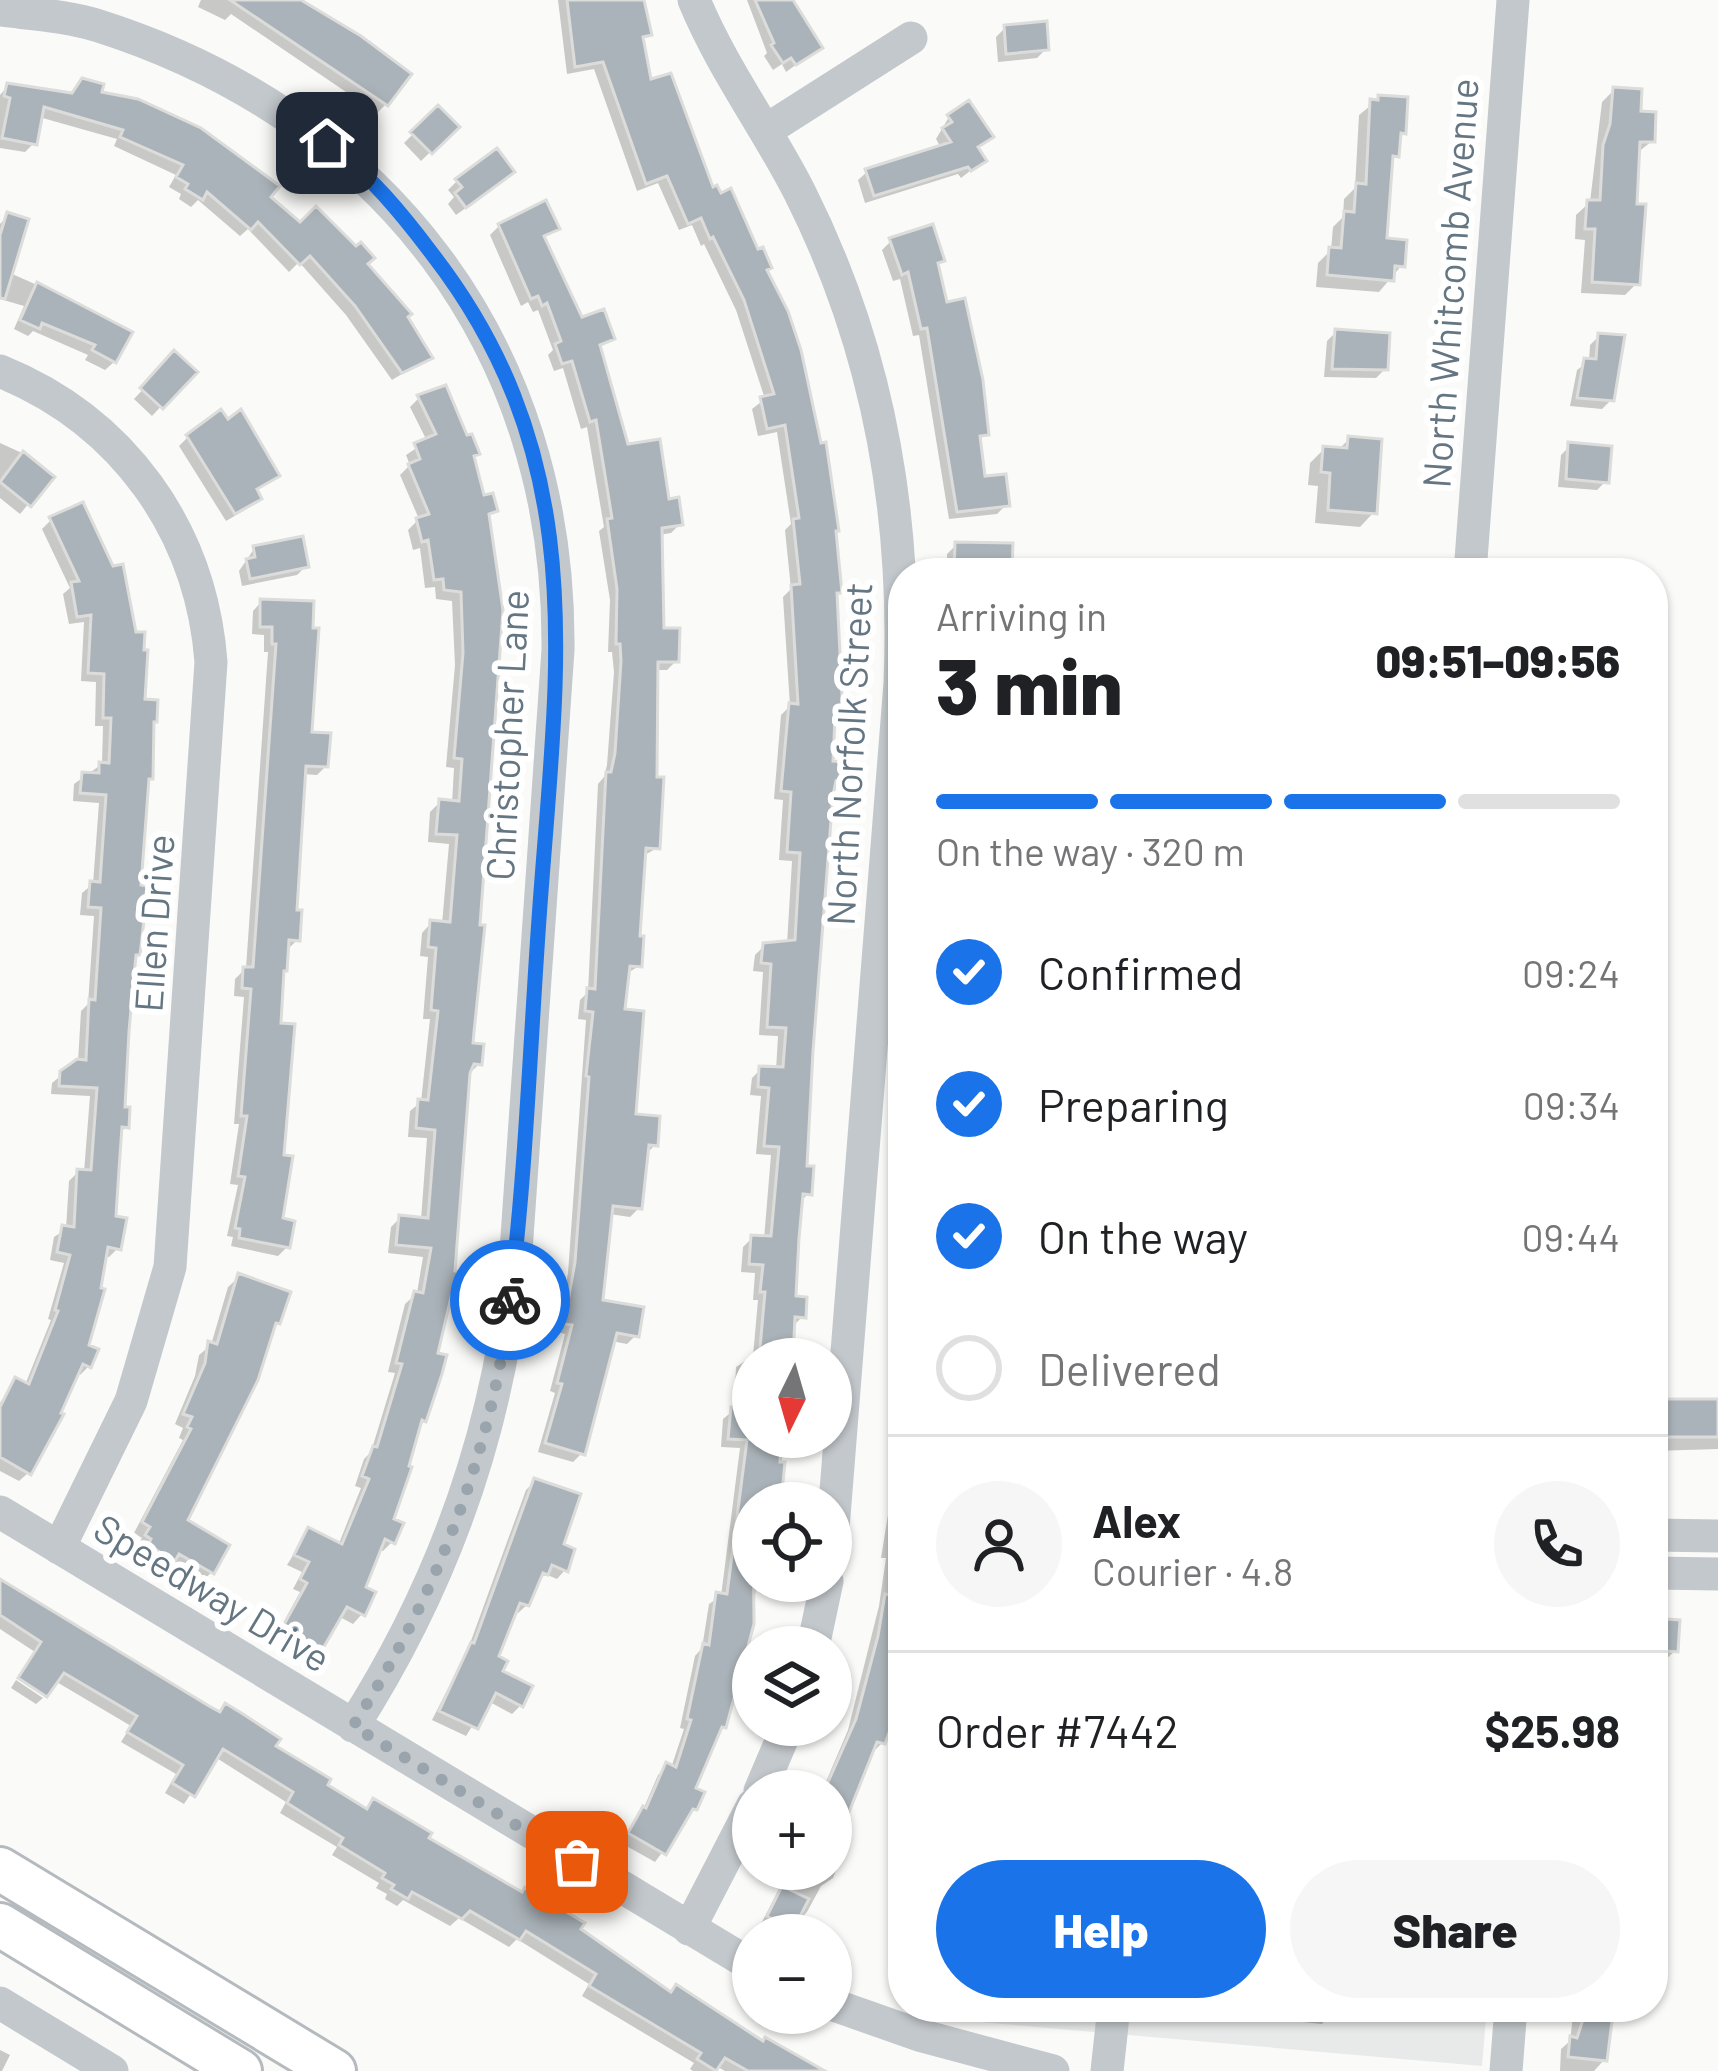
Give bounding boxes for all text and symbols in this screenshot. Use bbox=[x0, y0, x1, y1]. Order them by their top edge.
street label: North Whitcomb Avenue bbox=[1411, 76, 1487, 490]
pin bbox=[276, 92, 378, 194]
icon: home bbox=[294, 110, 360, 176]
street label: North Norfolk Street bbox=[816, 581, 880, 927]
street label: Christopher Lane bbox=[475, 588, 537, 882]
text: Arriving in bbox=[936, 592, 1107, 639]
text: 09:51–09:56 bbox=[1376, 633, 1620, 687]
text: 3 min bbox=[936, 637, 1123, 731]
text: On the way · 320 m bbox=[936, 827, 1245, 874]
street label: Ellen Drive bbox=[123, 833, 183, 1013]
icon: check bbox=[936, 939, 1002, 1005]
text: Confirmed bbox=[1038, 945, 1243, 999]
text: 09:24 bbox=[1522, 949, 1620, 996]
icon: check bbox=[936, 1071, 1002, 1137]
text: Preparing bbox=[1038, 1077, 1229, 1131]
text: 09:34 bbox=[1523, 1081, 1620, 1128]
icon: check bbox=[936, 1203, 1002, 1269]
text: On the way bbox=[1038, 1209, 1248, 1263]
text: 09:44 bbox=[1521, 1213, 1620, 1260]
courier bbox=[450, 1240, 570, 1360]
icon: bike bbox=[477, 1267, 543, 1333]
north arrow bbox=[732, 1338, 852, 1458]
map controls bbox=[732, 1338, 852, 2034]
text: Delivered bbox=[1038, 1341, 1221, 1395]
button: person bbox=[936, 1481, 1062, 1607]
button: phone bbox=[1494, 1481, 1620, 1607]
button: locate bbox=[732, 1482, 852, 1602]
text: Alex bbox=[1092, 1493, 1181, 1547]
street label: Speedway Drive bbox=[86, 1503, 340, 1681]
text: Courier · 4.8 bbox=[1092, 1547, 1293, 1594]
button: layers bbox=[732, 1626, 852, 1746]
text: Order #7442 bbox=[936, 1703, 1179, 1757]
text: $25.98 bbox=[1484, 1703, 1620, 1757]
button: + bbox=[732, 1770, 852, 1890]
pin bbox=[526, 1811, 628, 1913]
icon: bag bbox=[544, 1829, 610, 1895]
button: Help bbox=[936, 1860, 1266, 1998]
button: Share bbox=[1290, 1860, 1620, 1998]
button: − bbox=[732, 1914, 852, 2034]

